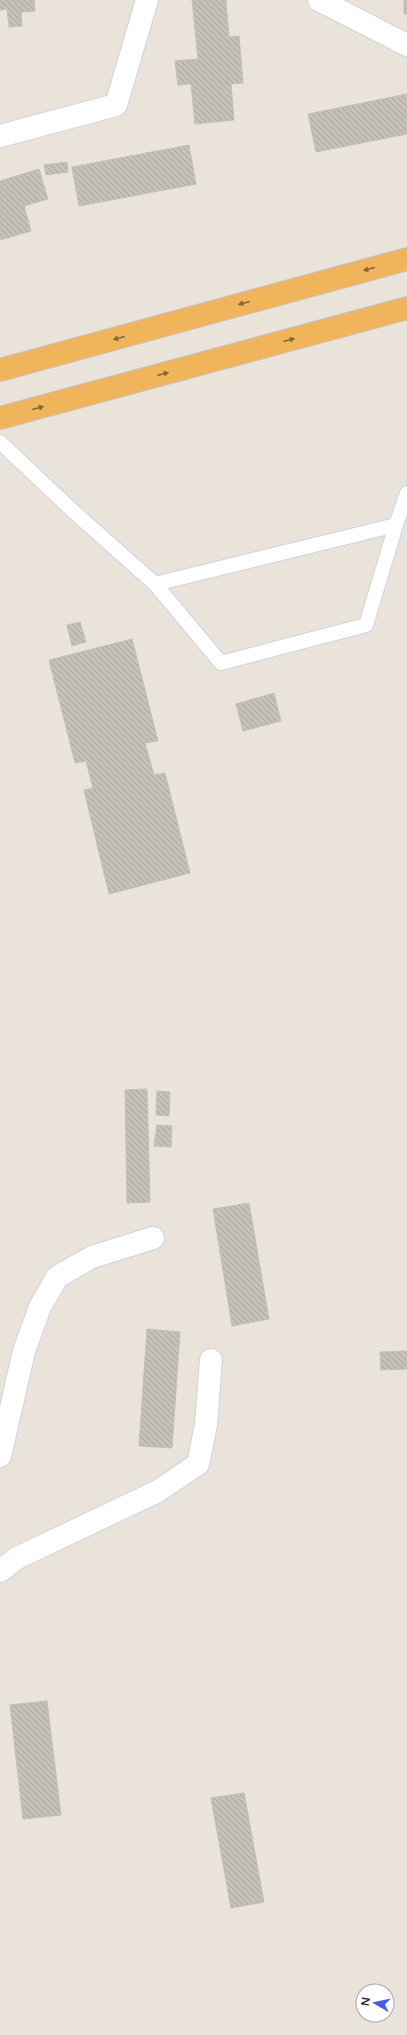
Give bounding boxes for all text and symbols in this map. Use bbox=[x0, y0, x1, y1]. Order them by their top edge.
one-way arrow bbox=[363, 266, 375, 272]
one-way arrow bbox=[238, 301, 250, 307]
one-way arrow bbox=[112, 335, 124, 341]
one-way arrow bbox=[283, 337, 295, 343]
one-way arrow bbox=[157, 371, 169, 377]
one-way arrow bbox=[32, 405, 44, 411]
north arrow bbox=[355, 1983, 395, 2023]
text: N bbox=[359, 1996, 373, 2007]

